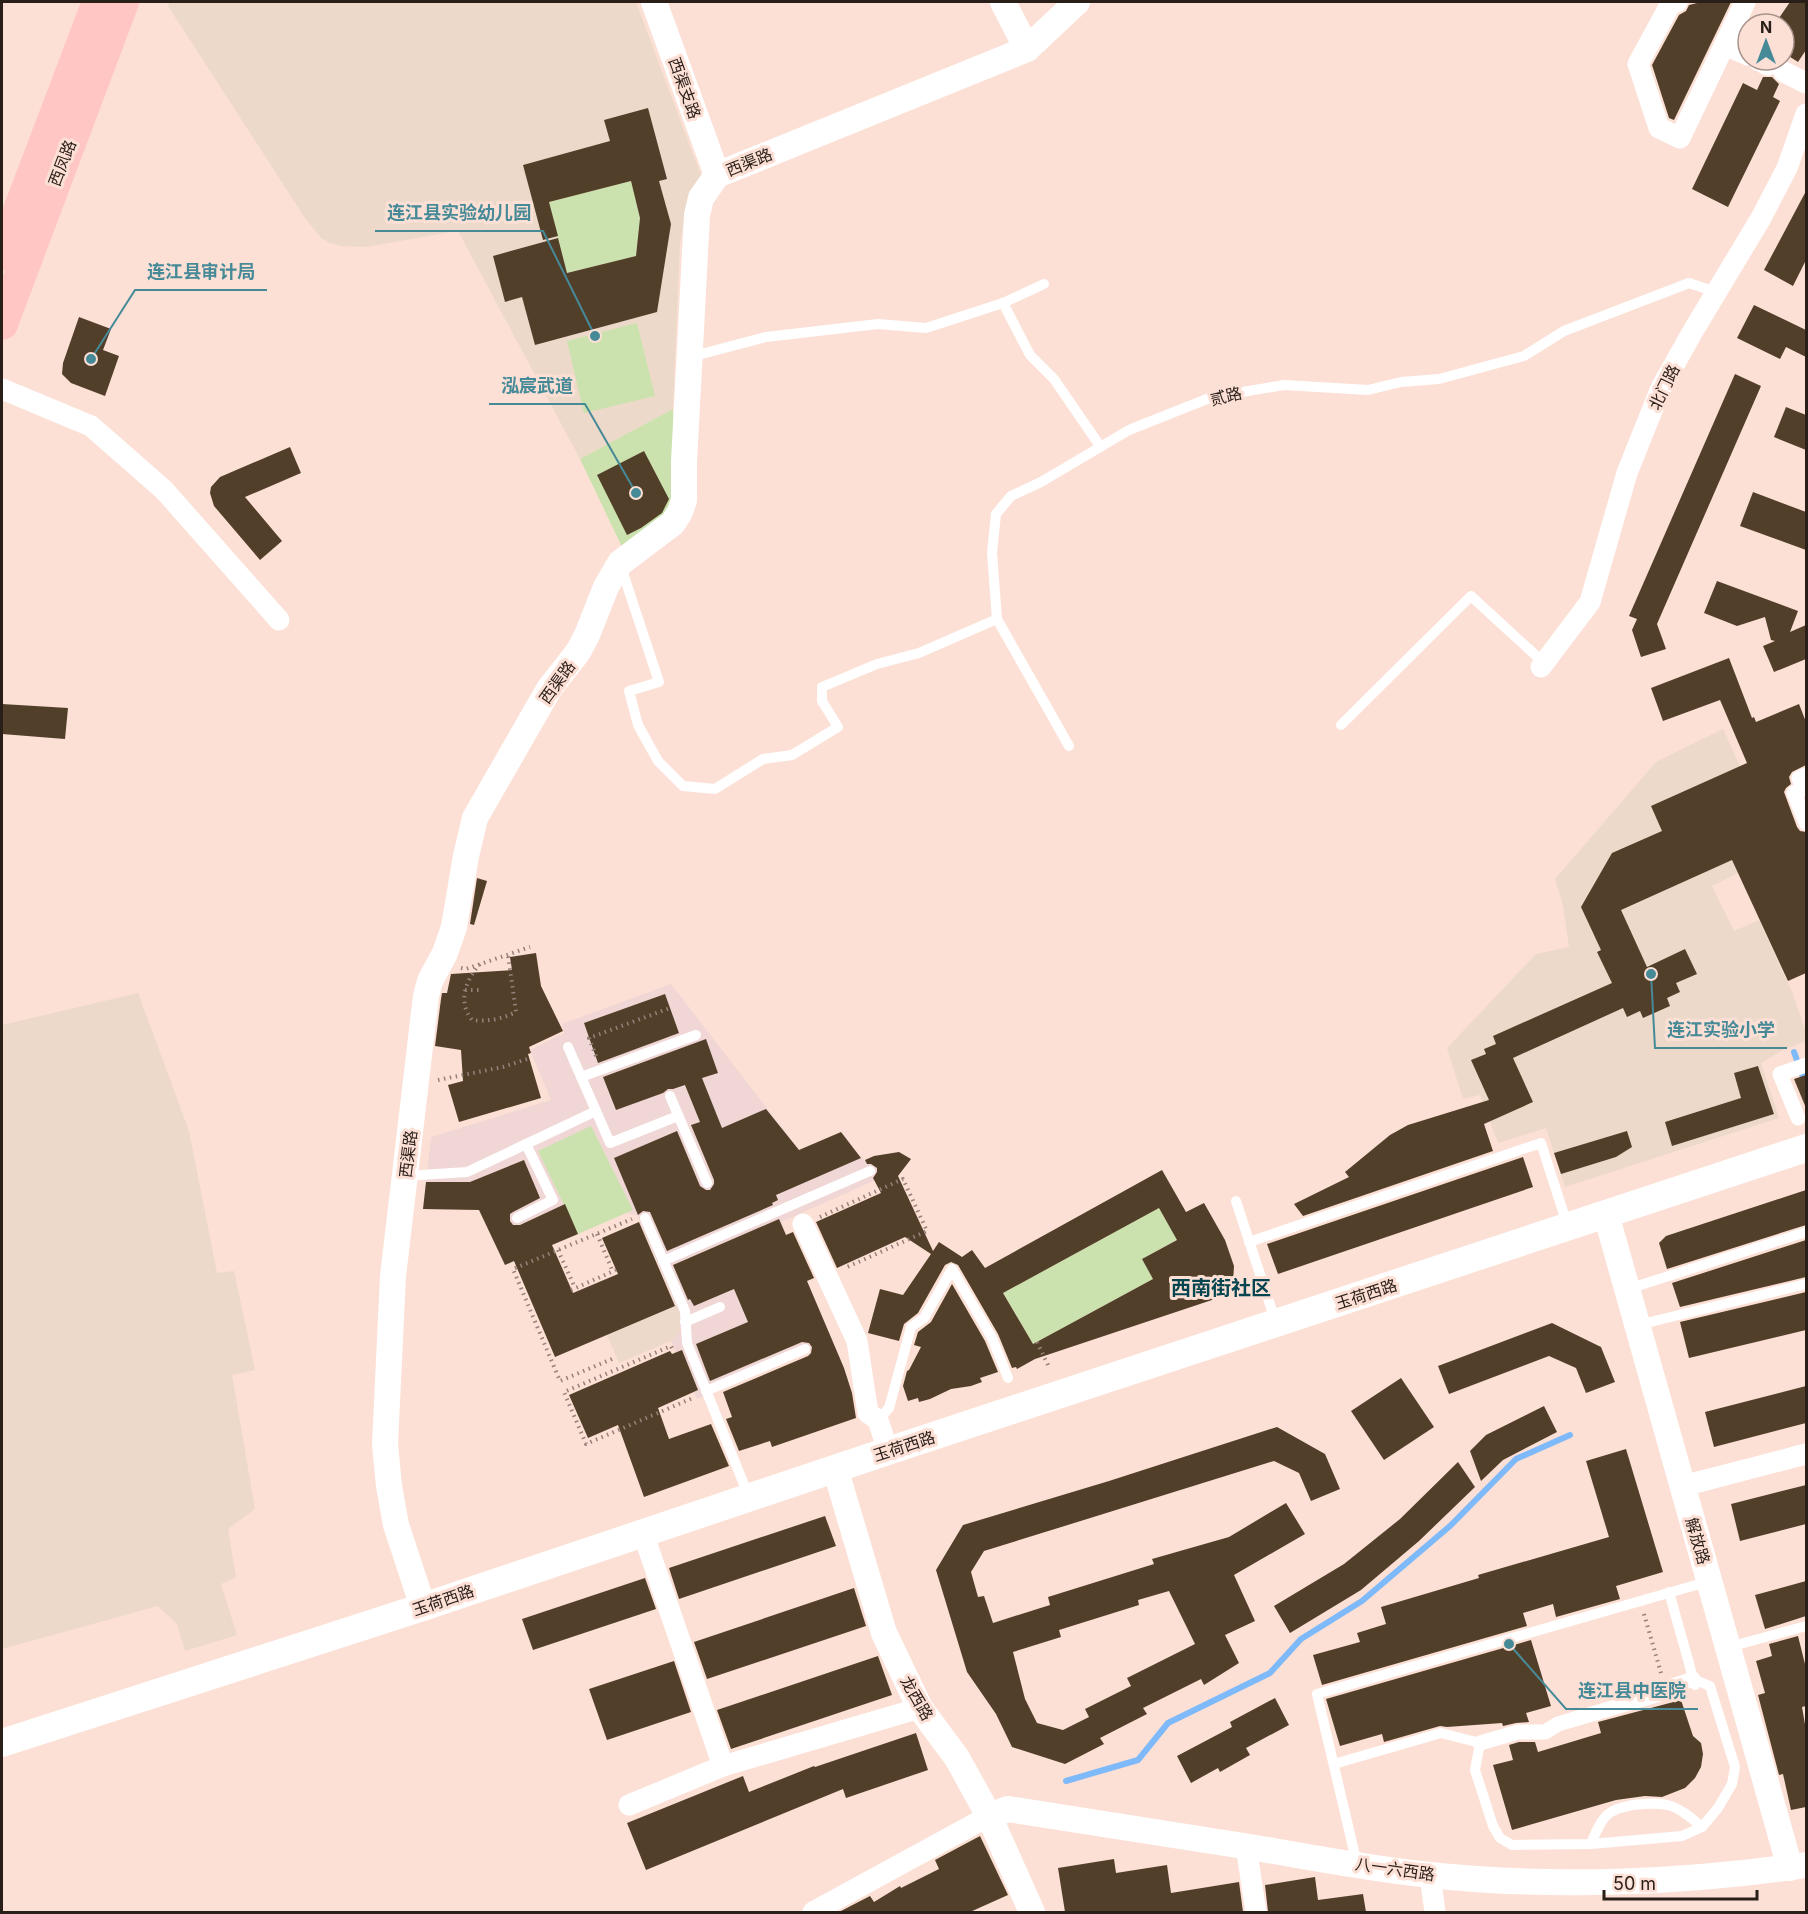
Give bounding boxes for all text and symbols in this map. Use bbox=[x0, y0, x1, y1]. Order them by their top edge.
north arrow bbox=[1736, 12, 1796, 72]
text: N bbox=[1760, 17, 1772, 37]
street label: 西渠支路 bbox=[665, 55, 705, 121]
street label: 西凤路 bbox=[44, 137, 80, 189]
street label: 西渠路 bbox=[723, 144, 775, 180]
callout: 连江县实验幼儿园 bbox=[375, 195, 543, 231]
text: 连江县实验幼儿园 bbox=[387, 202, 531, 223]
callout: 连江县审计局 bbox=[135, 254, 267, 290]
text: 连江县审计局 bbox=[147, 261, 255, 282]
street label: 北门路 bbox=[1644, 361, 1684, 413]
callout: 泓宸武道 bbox=[489, 368, 585, 404]
text: 泓宸武道 bbox=[501, 375, 573, 396]
street label: 贰路 bbox=[1208, 383, 1244, 409]
street label: 西渠路 bbox=[535, 657, 579, 707]
callout: 连江实验小学 bbox=[1655, 1012, 1787, 1048]
text: 连江实验小学 bbox=[1667, 1019, 1775, 1040]
street label: 西渠路 bbox=[395, 1129, 421, 1179]
street label: 玉荷西路 bbox=[1332, 1275, 1400, 1313]
district label: 西南街社区 bbox=[1171, 1276, 1271, 1300]
street label: 玉荷西路 bbox=[870, 1427, 938, 1465]
street label: 解放路 bbox=[1682, 1515, 1714, 1567]
street label: 玉荷西路 bbox=[409, 1580, 477, 1620]
street label: 龙西路 bbox=[896, 1672, 938, 1724]
callout: 连江县中医院 bbox=[1566, 1673, 1698, 1709]
text: 连江县中医院 bbox=[1578, 1680, 1686, 1701]
street label: 八一六西路 bbox=[1354, 1854, 1436, 1884]
scale bar bbox=[1604, 1863, 1757, 1901]
text: 50 m bbox=[1613, 1873, 1656, 1894]

